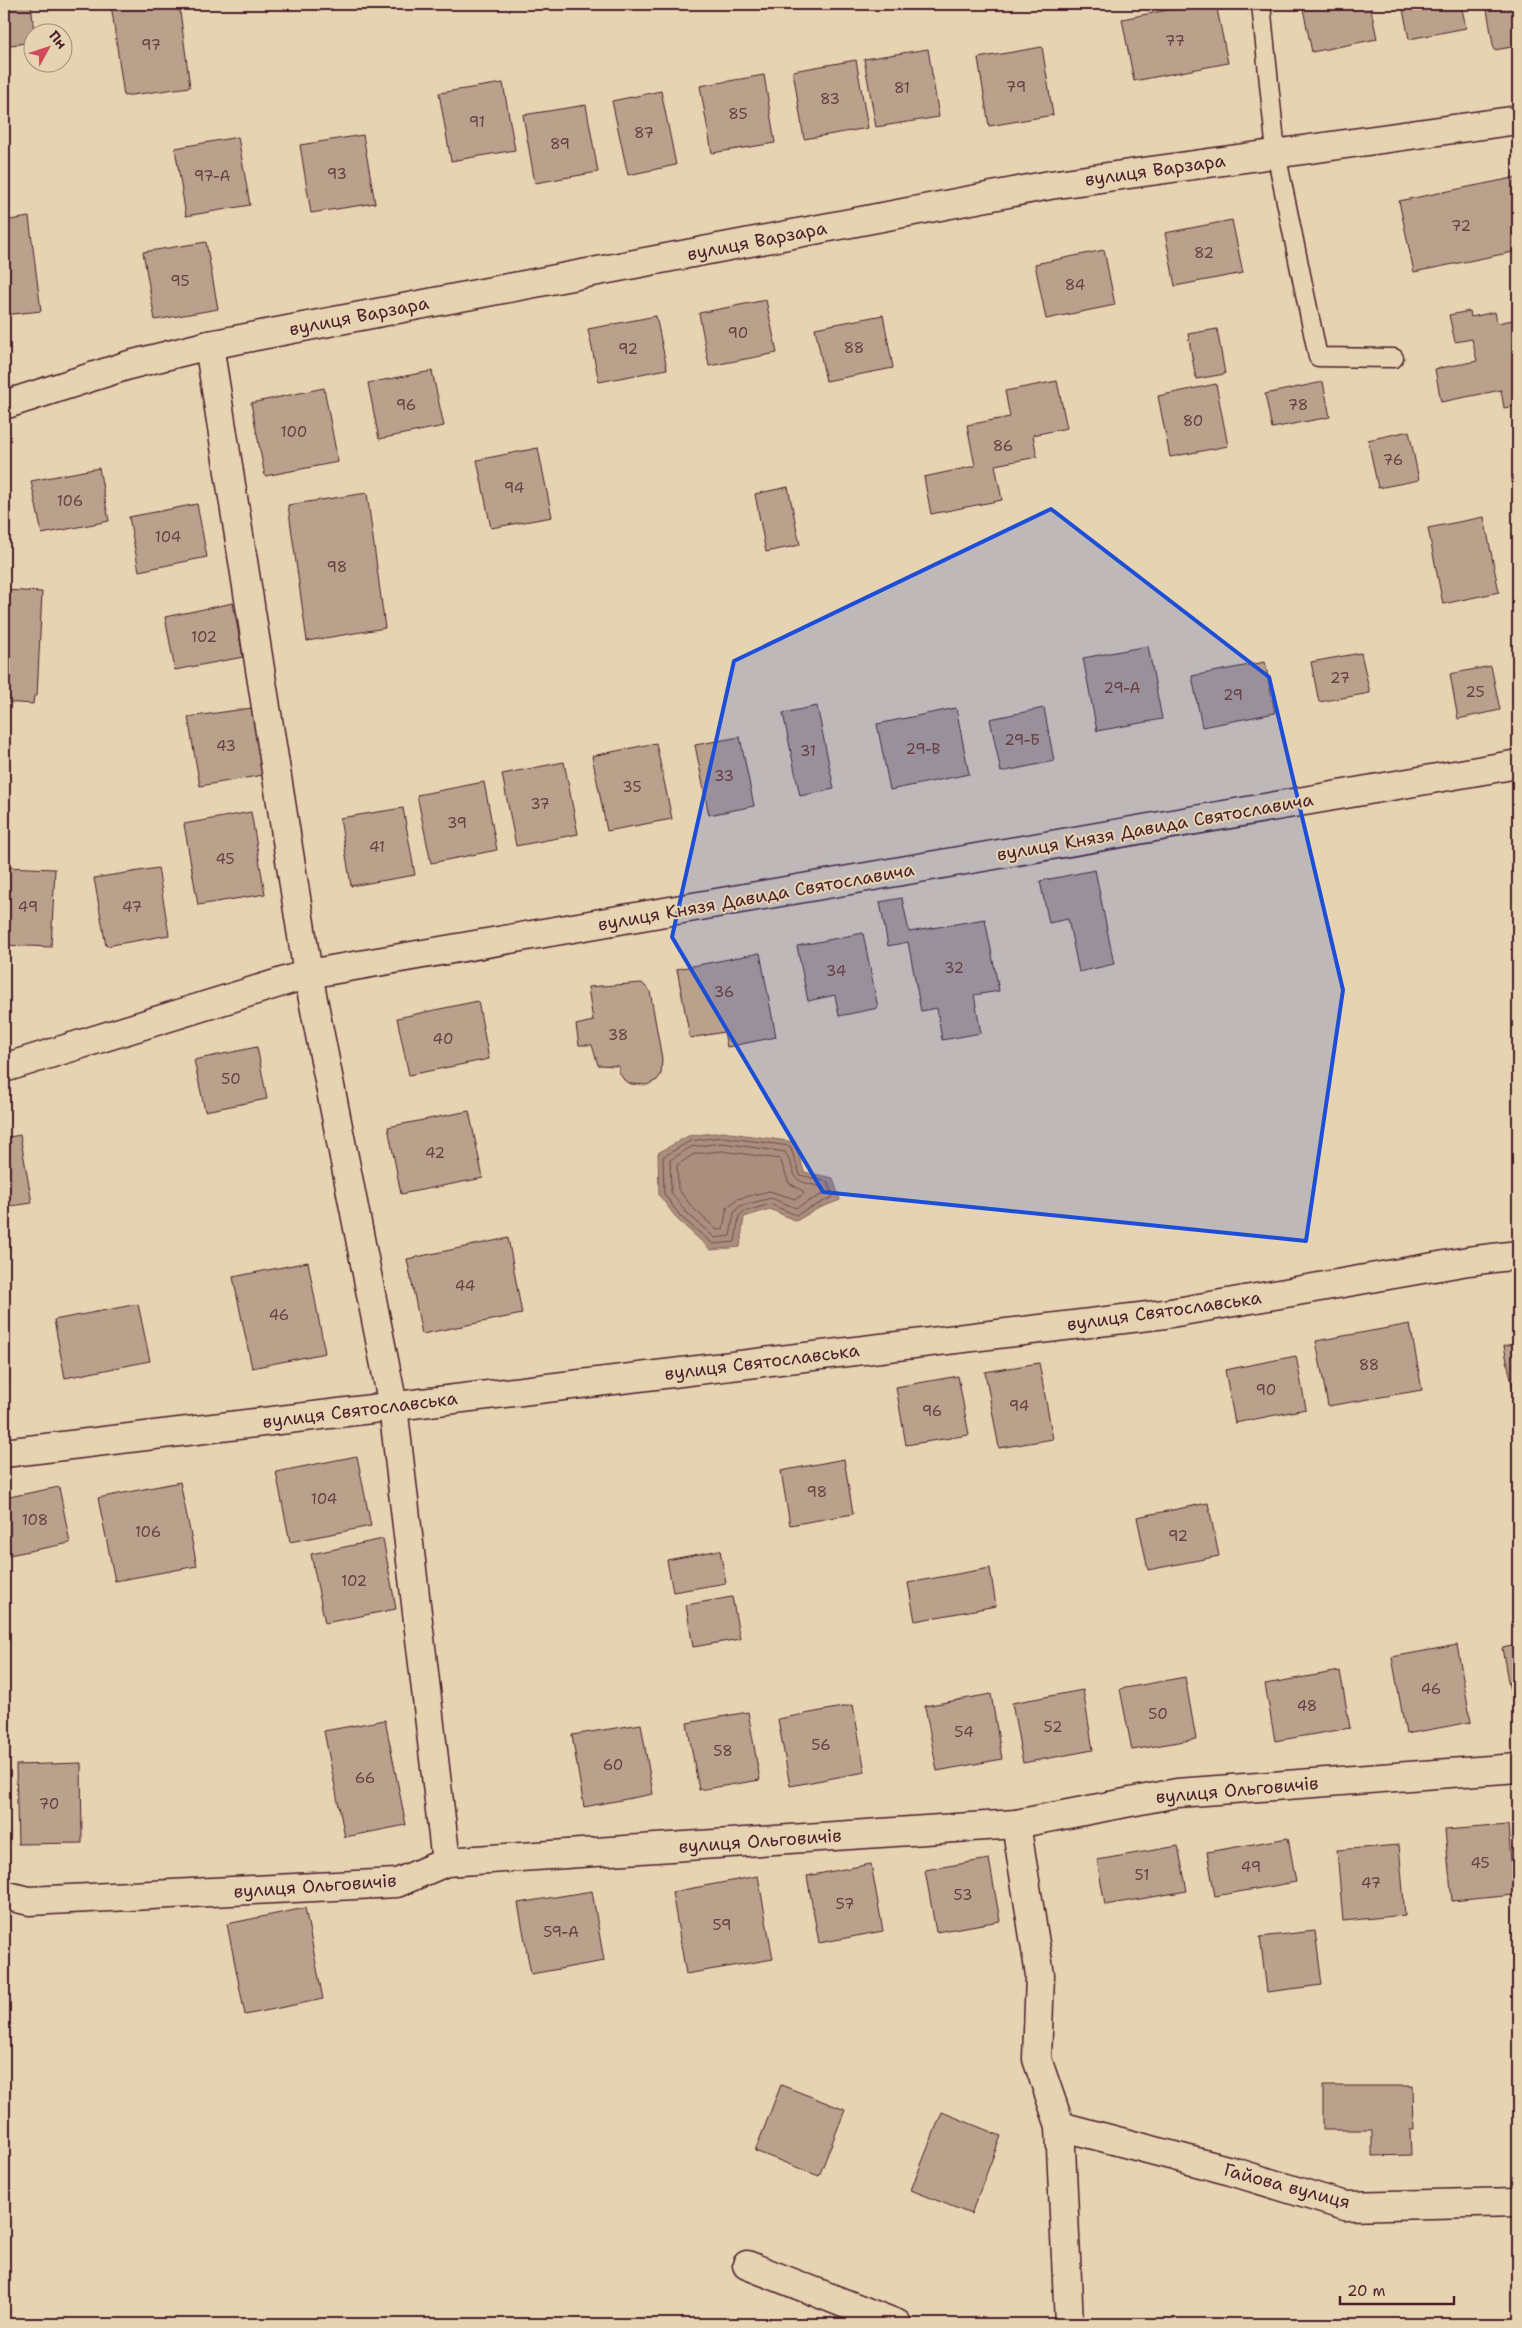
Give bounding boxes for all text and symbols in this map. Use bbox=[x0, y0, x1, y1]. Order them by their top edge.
north arrow bbox=[22, 22, 72, 72]
text: Пн bbox=[45, 27, 71, 53]
house number: 77 bbox=[1165, 31, 1185, 51]
house number: 97 bbox=[141, 35, 161, 55]
house number: 79 bbox=[1006, 77, 1026, 97]
house number: 81 bbox=[894, 78, 910, 98]
house number: 83 bbox=[820, 89, 840, 109]
house number: 85 bbox=[728, 104, 748, 124]
house number: 91 bbox=[469, 112, 485, 132]
house number: 87 bbox=[634, 123, 654, 143]
house number: 89 bbox=[550, 134, 570, 154]
street label: вулиця Варзара bbox=[1083, 148, 1227, 192]
house number: 93 bbox=[327, 164, 347, 184]
house number: 97-А bbox=[194, 166, 230, 186]
street label: вулиця Варзара bbox=[685, 216, 829, 266]
house number: 72 bbox=[1451, 216, 1471, 236]
house number: 82 bbox=[1194, 243, 1214, 263]
house number: 95 bbox=[170, 271, 190, 291]
house number: 84 bbox=[1065, 275, 1085, 295]
street label: вулиця Варзара bbox=[287, 291, 431, 341]
house number: 90 bbox=[728, 323, 748, 343]
house number: 88 bbox=[844, 338, 864, 358]
house number: 92 bbox=[618, 339, 638, 359]
house number: 96 bbox=[396, 395, 416, 415]
house number: 78 bbox=[1288, 395, 1308, 415]
house number: 80 bbox=[1183, 411, 1203, 431]
house number: 100 bbox=[281, 422, 307, 442]
house number: 86 bbox=[993, 436, 1013, 456]
house number: 76 bbox=[1383, 450, 1403, 470]
house number: 94 bbox=[504, 478, 524, 498]
house number: 106 bbox=[57, 491, 83, 511]
house number: 104 bbox=[155, 527, 181, 547]
house number: 98 bbox=[327, 557, 347, 577]
house number: 102 bbox=[191, 627, 217, 647]
house number: 27 bbox=[1330, 668, 1350, 688]
house number: 29-А bbox=[1104, 678, 1141, 698]
house number: 25 bbox=[1465, 682, 1485, 702]
house number: 29 bbox=[1223, 685, 1243, 705]
house number: 29-Б bbox=[1004, 730, 1040, 750]
house number: 43 bbox=[216, 736, 236, 756]
house number: 29-В bbox=[906, 739, 941, 759]
house number: 31 bbox=[800, 741, 816, 761]
house number: 33 bbox=[714, 766, 734, 786]
house number: 35 bbox=[622, 777, 642, 797]
street label: вулиця Князя Давида Святославича bbox=[995, 787, 1315, 867]
house number: 37 bbox=[530, 794, 550, 814]
house number: 39 bbox=[447, 813, 467, 833]
house number: 41 bbox=[369, 837, 385, 857]
house number: 45 bbox=[215, 849, 235, 869]
street label: вулиця Князя Давида Святославича bbox=[596, 857, 916, 937]
house number: 49 bbox=[18, 897, 38, 917]
house number: 47 bbox=[122, 897, 142, 917]
house number: 32 bbox=[944, 958, 964, 978]
house number: 34 bbox=[826, 961, 846, 981]
house number: 36 bbox=[714, 982, 734, 1002]
house number: 38 bbox=[608, 1025, 628, 1045]
house number: 40 bbox=[433, 1029, 453, 1049]
house number: 50 bbox=[221, 1069, 241, 1089]
house number: 42 bbox=[425, 1143, 445, 1163]
house number: 44 bbox=[455, 1276, 475, 1296]
street label: вулиця Святославська bbox=[1065, 1285, 1263, 1337]
house number: 46 bbox=[269, 1305, 289, 1325]
street label: вулиця Святославська bbox=[663, 1338, 861, 1386]
house number: 88 bbox=[1359, 1355, 1379, 1375]
house number: 90 bbox=[1256, 1380, 1276, 1400]
street label: вулиця Святославська bbox=[261, 1386, 459, 1434]
house number: 94 bbox=[1009, 1396, 1029, 1416]
house number: 96 bbox=[922, 1401, 942, 1421]
house number: 98 bbox=[807, 1482, 827, 1502]
house number: 104 bbox=[311, 1489, 337, 1509]
house number: 108 bbox=[22, 1510, 48, 1530]
house number: 106 bbox=[135, 1522, 161, 1542]
house number: 92 bbox=[1168, 1526, 1188, 1546]
house number: 102 bbox=[341, 1571, 367, 1591]
house number: 46 bbox=[1421, 1679, 1441, 1699]
house number: 48 bbox=[1297, 1696, 1317, 1716]
house number: 50 bbox=[1148, 1704, 1168, 1724]
house number: 52 bbox=[1044, 1717, 1062, 1737]
house number: 54 bbox=[954, 1722, 974, 1742]
house number: 56 bbox=[811, 1735, 831, 1755]
house number: 58 bbox=[713, 1741, 733, 1761]
house number: 60 bbox=[603, 1755, 623, 1775]
house number: 66 bbox=[355, 1768, 375, 1788]
street label: вулиця Ольговичів bbox=[1155, 1771, 1319, 1809]
house number: 70 bbox=[39, 1794, 59, 1814]
street label: вулиця Ольговичів bbox=[678, 1823, 842, 1859]
house number: 45 bbox=[1470, 1853, 1490, 1873]
house number: 49 bbox=[1241, 1857, 1261, 1877]
house number: 51 bbox=[1135, 1865, 1149, 1885]
street label: вулиця Ольговичів bbox=[233, 1868, 397, 1904]
house number: 47 bbox=[1361, 1873, 1381, 1893]
house number: 53 bbox=[954, 1885, 973, 1905]
house number: 57 bbox=[836, 1894, 854, 1914]
house number: 59 bbox=[713, 1915, 731, 1935]
house number: 59-А bbox=[543, 1922, 579, 1942]
street label: Гайова вулиця bbox=[1221, 2158, 1353, 2214]
scale bar bbox=[1340, 2273, 1453, 2305]
text: 20 m bbox=[1347, 2281, 1386, 2301]

